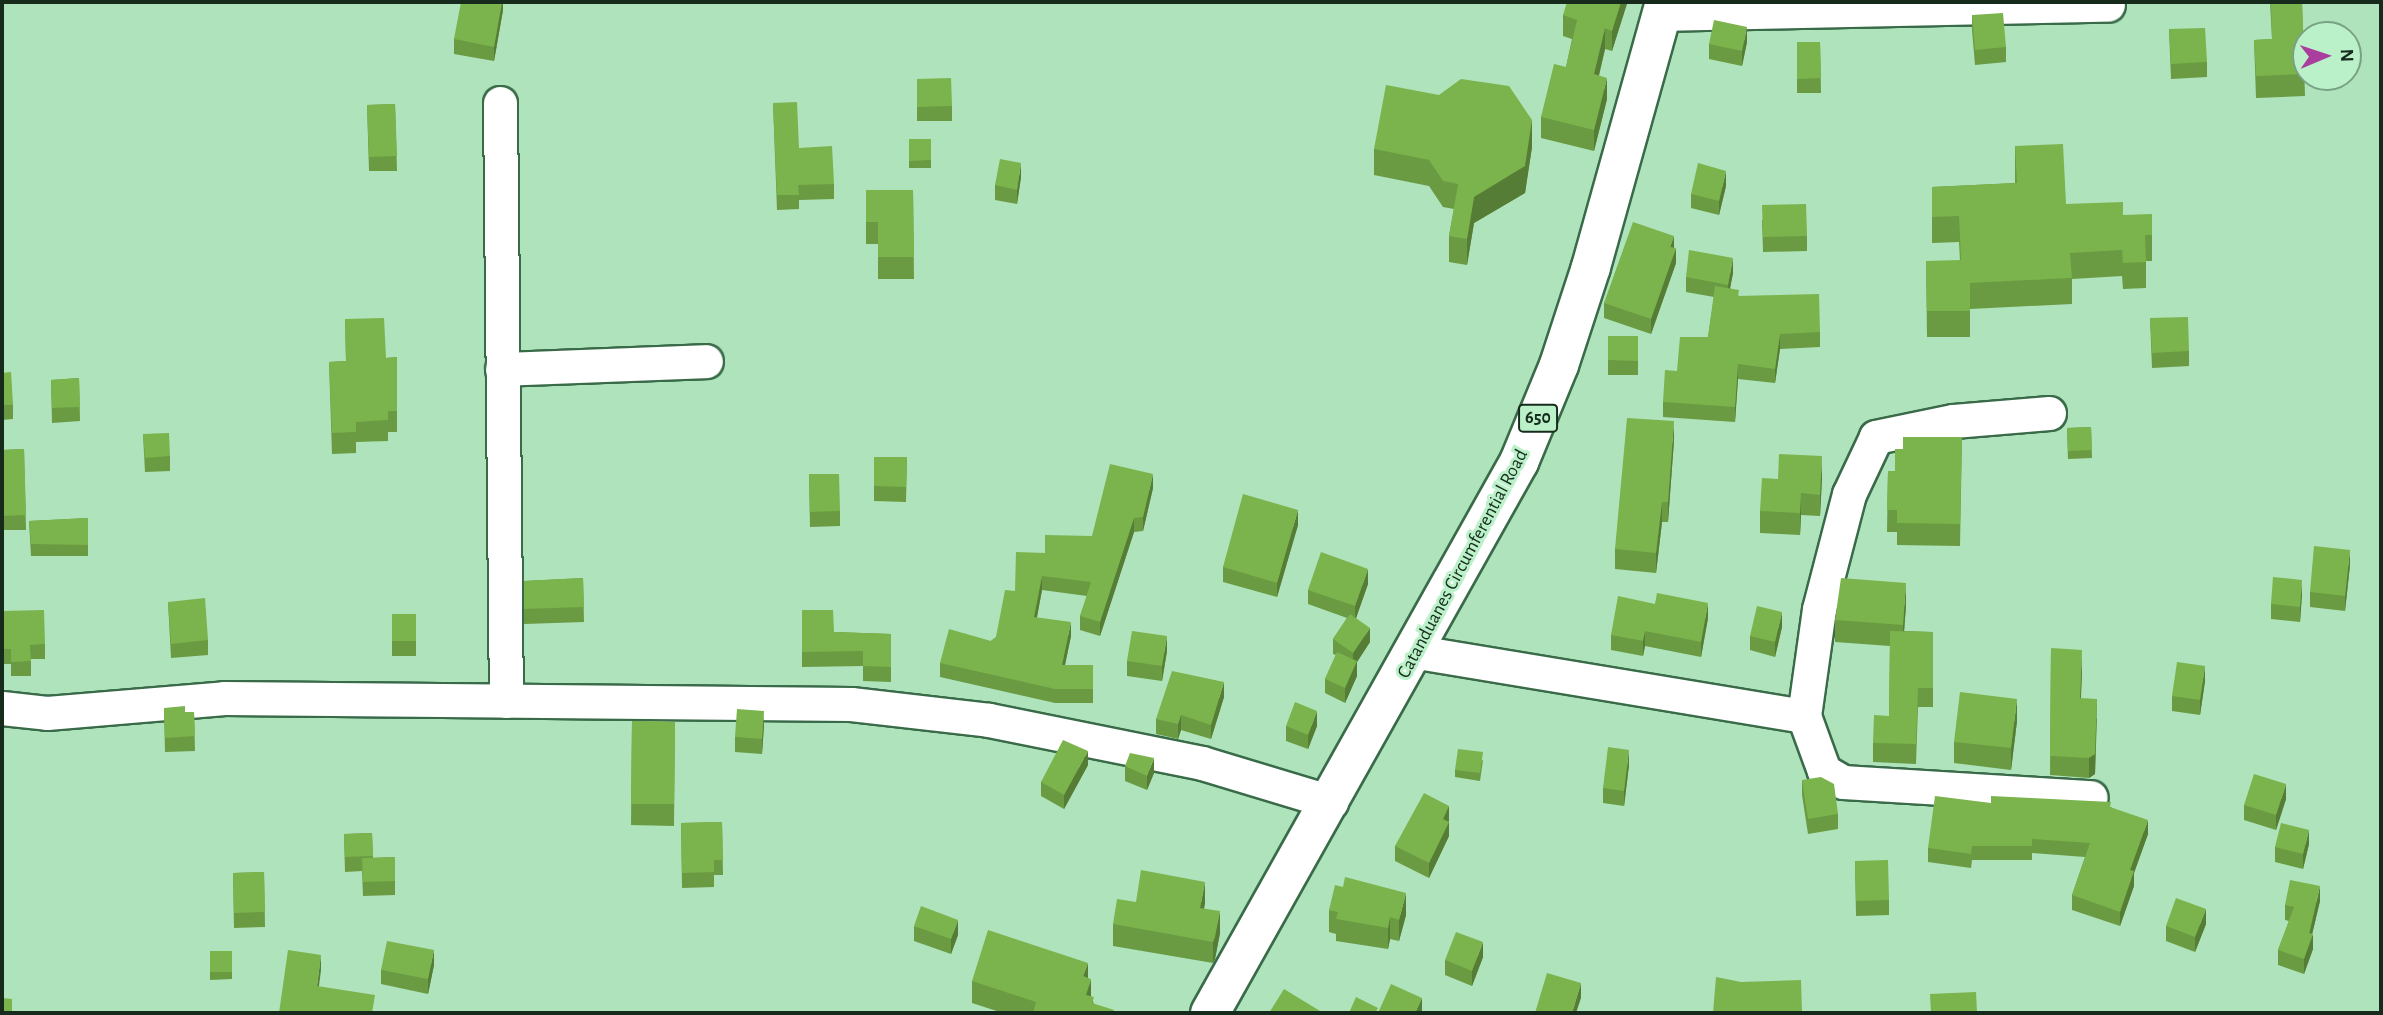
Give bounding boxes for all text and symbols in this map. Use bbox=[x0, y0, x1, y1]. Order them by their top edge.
north arrow bbox=[2292, 21, 2362, 91]
text: N bbox=[2337, 48, 2356, 62]
road number: 650 bbox=[1517, 404, 1559, 432]
street label: Catanduanes Circumferential Road bbox=[1393, 446, 1533, 682]

